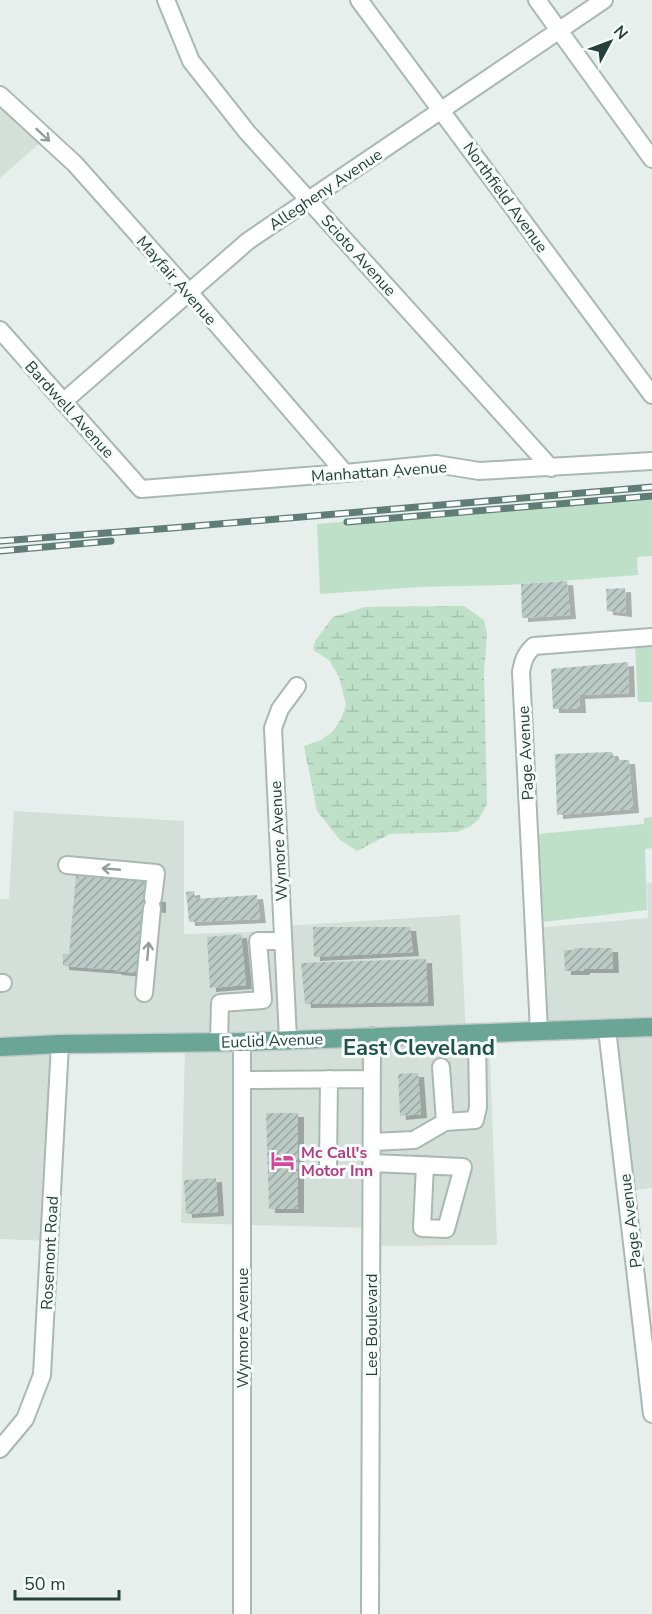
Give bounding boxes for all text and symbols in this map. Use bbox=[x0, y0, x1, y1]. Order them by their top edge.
north arrow bbox=[580, 12, 640, 72]
text: N bbox=[608, 21, 633, 45]
one-way arrow bbox=[36, 127, 51, 142]
street label: Northfield Avenue bbox=[458, 138, 553, 257]
street label: Allegheny Avenue bbox=[265, 144, 387, 236]
street label: Scioto Avenue bbox=[316, 210, 401, 301]
street label: Mayfair Avenue bbox=[131, 231, 221, 330]
street label: Bardwell Avenue bbox=[20, 356, 119, 463]
street label: Manhattan Avenue bbox=[310, 456, 448, 488]
street label: Page Avenue bbox=[513, 705, 539, 801]
street label: Wymore Avenue bbox=[265, 780, 293, 902]
one-way arrow bbox=[102, 863, 122, 874]
one-way arrow bbox=[143, 941, 154, 961]
street label: Euclid Avenue bbox=[221, 1028, 323, 1054]
district label: East Cleveland bbox=[343, 1033, 495, 1063]
place label: Mc Call's Motor Inn bbox=[301, 1142, 373, 1182]
hotel icon: Mc Call's Motor Inn bbox=[270, 1148, 296, 1174]
street label: Page Avenue bbox=[614, 1173, 648, 1269]
street label: Rosemont Road bbox=[36, 1195, 64, 1311]
street label: Wymore Avenue bbox=[232, 1268, 254, 1388]
street label: Lee Boulevard bbox=[361, 1273, 383, 1377]
scale bar bbox=[15, 1563, 118, 1601]
text: 50 m bbox=[24, 1572, 66, 1596]

